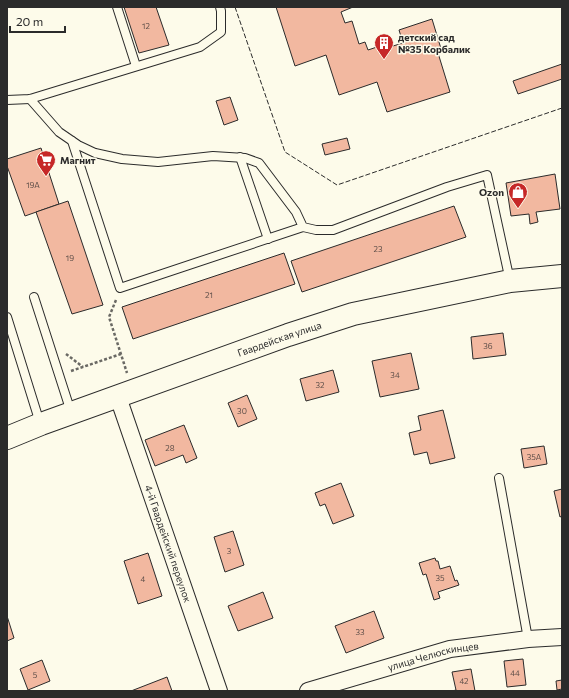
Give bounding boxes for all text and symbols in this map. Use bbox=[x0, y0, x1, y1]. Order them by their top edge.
scale bar bbox=[10, 8, 65, 34]
text: 20 m bbox=[16, 14, 43, 28]
house number: 12 bbox=[142, 21, 150, 31]
place label: детский сад №35 Корбалик bbox=[398, 31, 471, 55]
building icon: детский сад №35 Корбалик bbox=[373, 32, 395, 60]
supermarket icon: Магнит bbox=[35, 149, 57, 177]
place label: Магнит bbox=[60, 154, 96, 166]
house number: 19А bbox=[26, 180, 40, 190]
shop icon: Ozon bbox=[507, 181, 529, 209]
place label: Ozon bbox=[479, 186, 504, 198]
house number: 23 bbox=[374, 244, 383, 254]
house number: 19 bbox=[66, 253, 74, 263]
house number: 21 bbox=[205, 290, 213, 300]
street label: Гвардейская улица bbox=[236, 319, 323, 359]
house number: 36 bbox=[483, 341, 493, 351]
house number: 34 bbox=[390, 370, 400, 380]
house number: 32 bbox=[316, 380, 325, 390]
house number: 30 bbox=[237, 406, 247, 416]
house number: 28 bbox=[165, 443, 175, 453]
house number: 35А bbox=[527, 452, 542, 462]
street label: 4-й Гвардейский переулок bbox=[142, 484, 194, 604]
house number: 3 bbox=[227, 546, 232, 556]
house number: 35 bbox=[435, 573, 445, 583]
house number: 4 bbox=[141, 574, 145, 584]
house number: 33 bbox=[355, 627, 365, 637]
street label: улица Челюскинцев bbox=[386, 639, 479, 673]
house number: 44 bbox=[510, 668, 520, 678]
house number: 5 bbox=[33, 670, 38, 680]
house number: 42 bbox=[459, 676, 469, 686]

